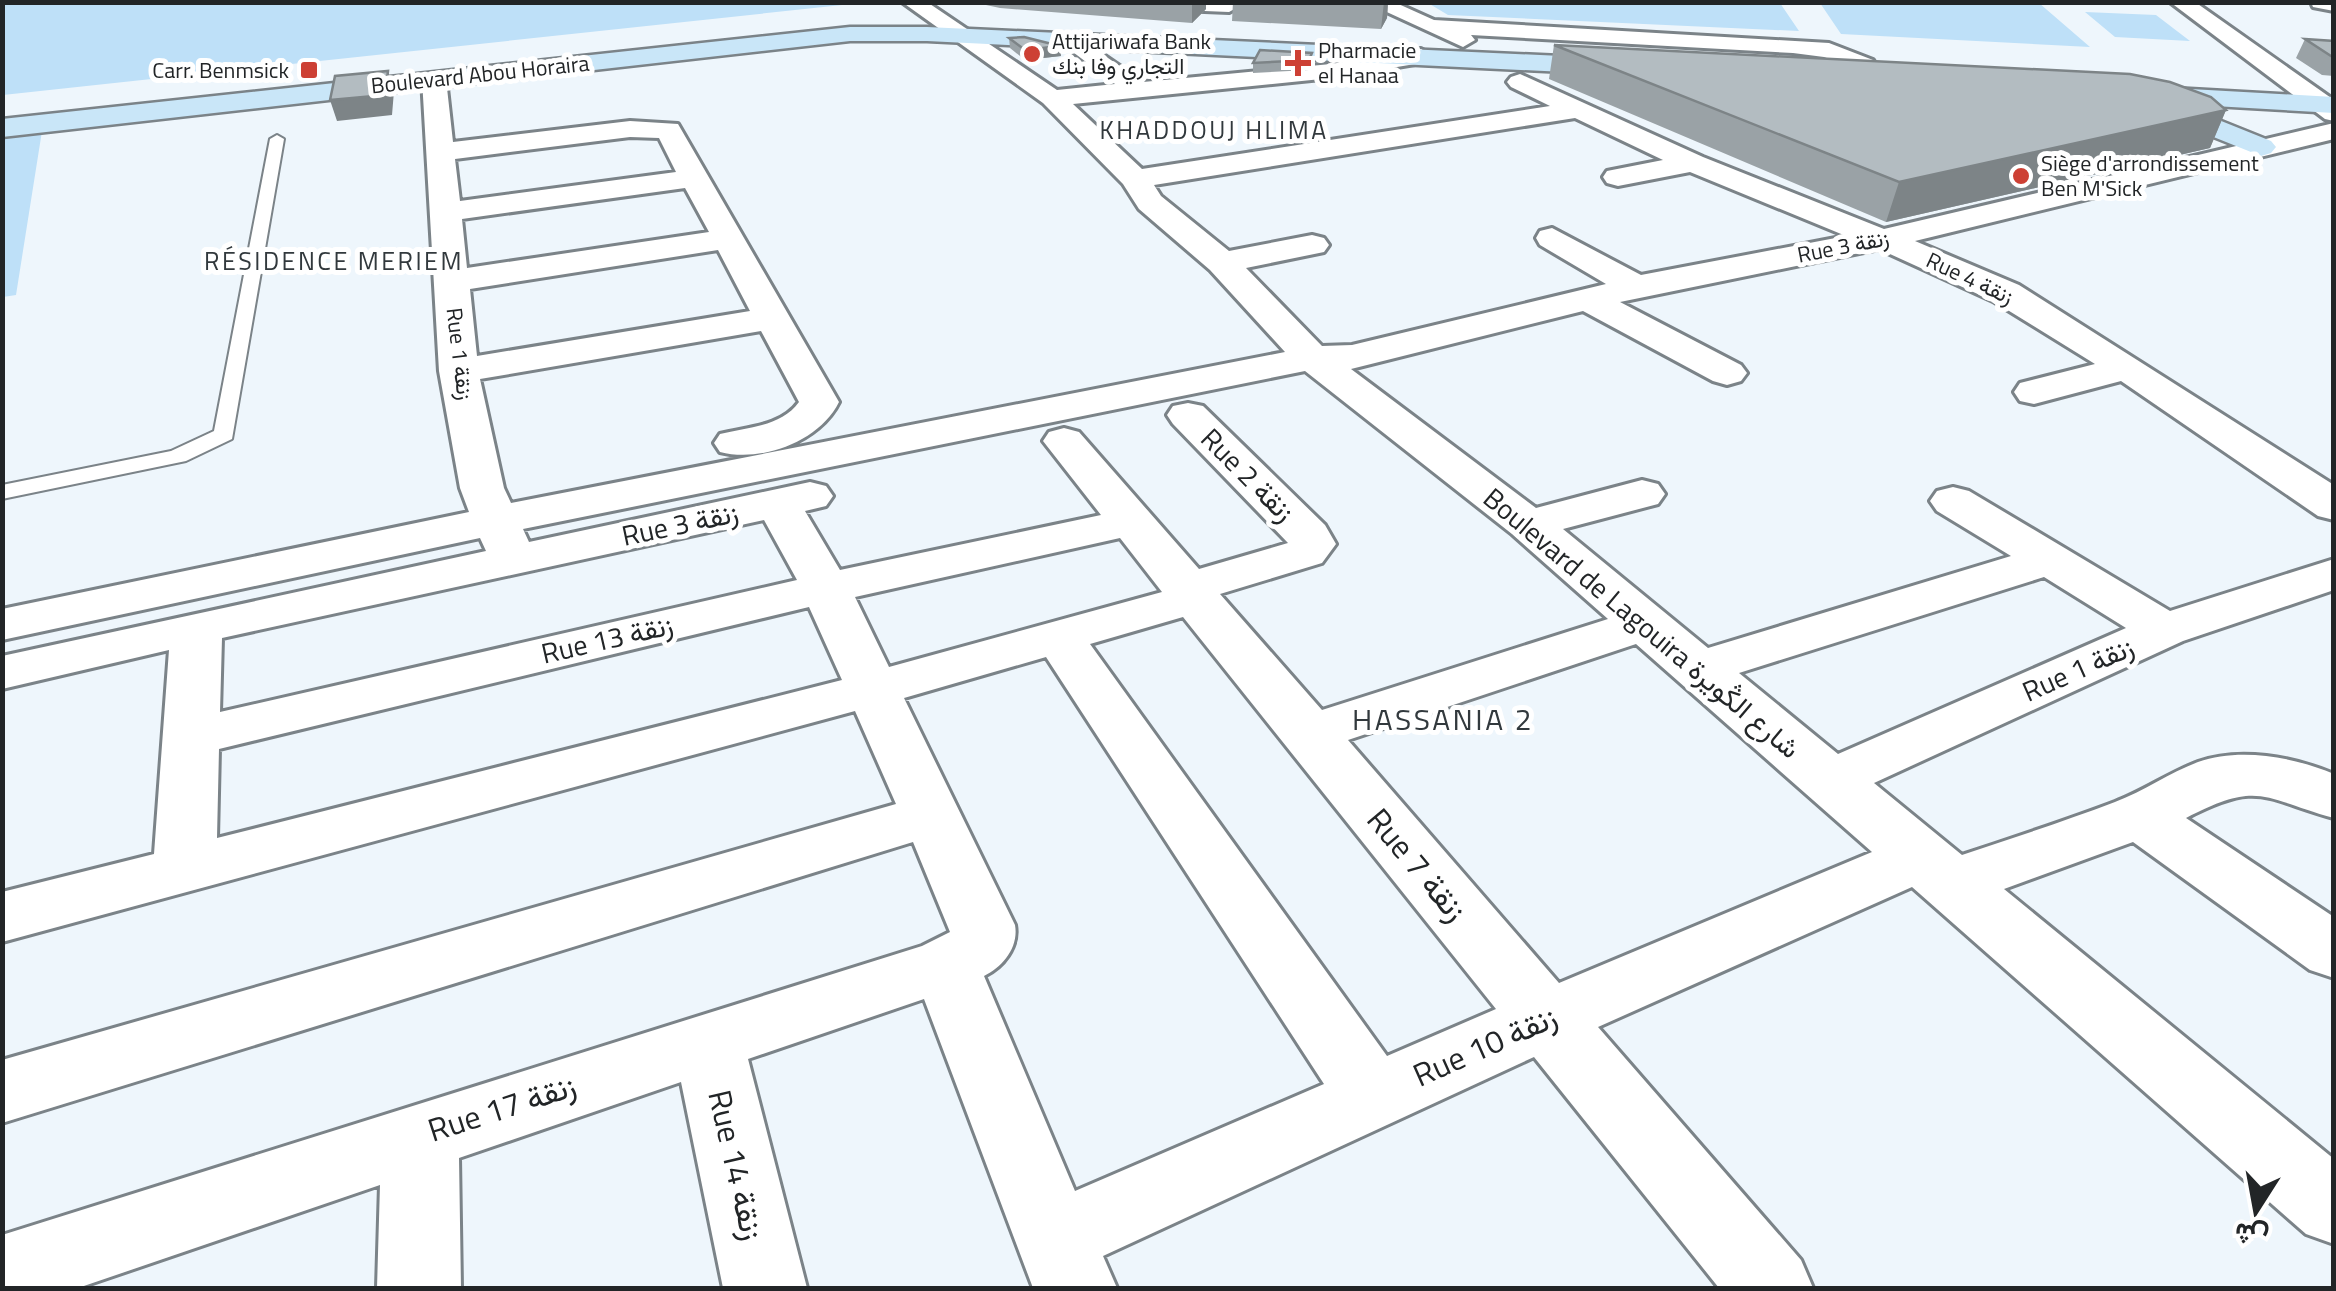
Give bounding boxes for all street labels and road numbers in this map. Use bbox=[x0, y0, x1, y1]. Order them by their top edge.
street label: Boulevard Abou Horaira bbox=[369, 46, 591, 102]
street label: Rue 3 زنقة bbox=[1794, 220, 1892, 272]
street label: Rue 4 زنقة bbox=[1921, 243, 2019, 313]
street label: Rue 1 زنقة bbox=[437, 306, 483, 402]
street label: Rue 2 زنقة bbox=[1191, 418, 1305, 532]
street label: Boulevard de Lagouira شارع الڭويرة bbox=[1474, 477, 1810, 768]
street label: Rue 3 زنقة bbox=[618, 490, 742, 557]
street label: Rue 13 زنقة bbox=[537, 602, 677, 675]
street label: Rue 1 زنقة bbox=[2015, 625, 2141, 712]
street label: Rue 7 زنقة bbox=[1356, 797, 1480, 932]
street label: Rue 10 زنقة bbox=[1405, 992, 1564, 1098]
street label: Rue 17 زنقة bbox=[421, 1061, 582, 1154]
street label: Rue 14 زنقة bbox=[696, 1085, 778, 1245]

